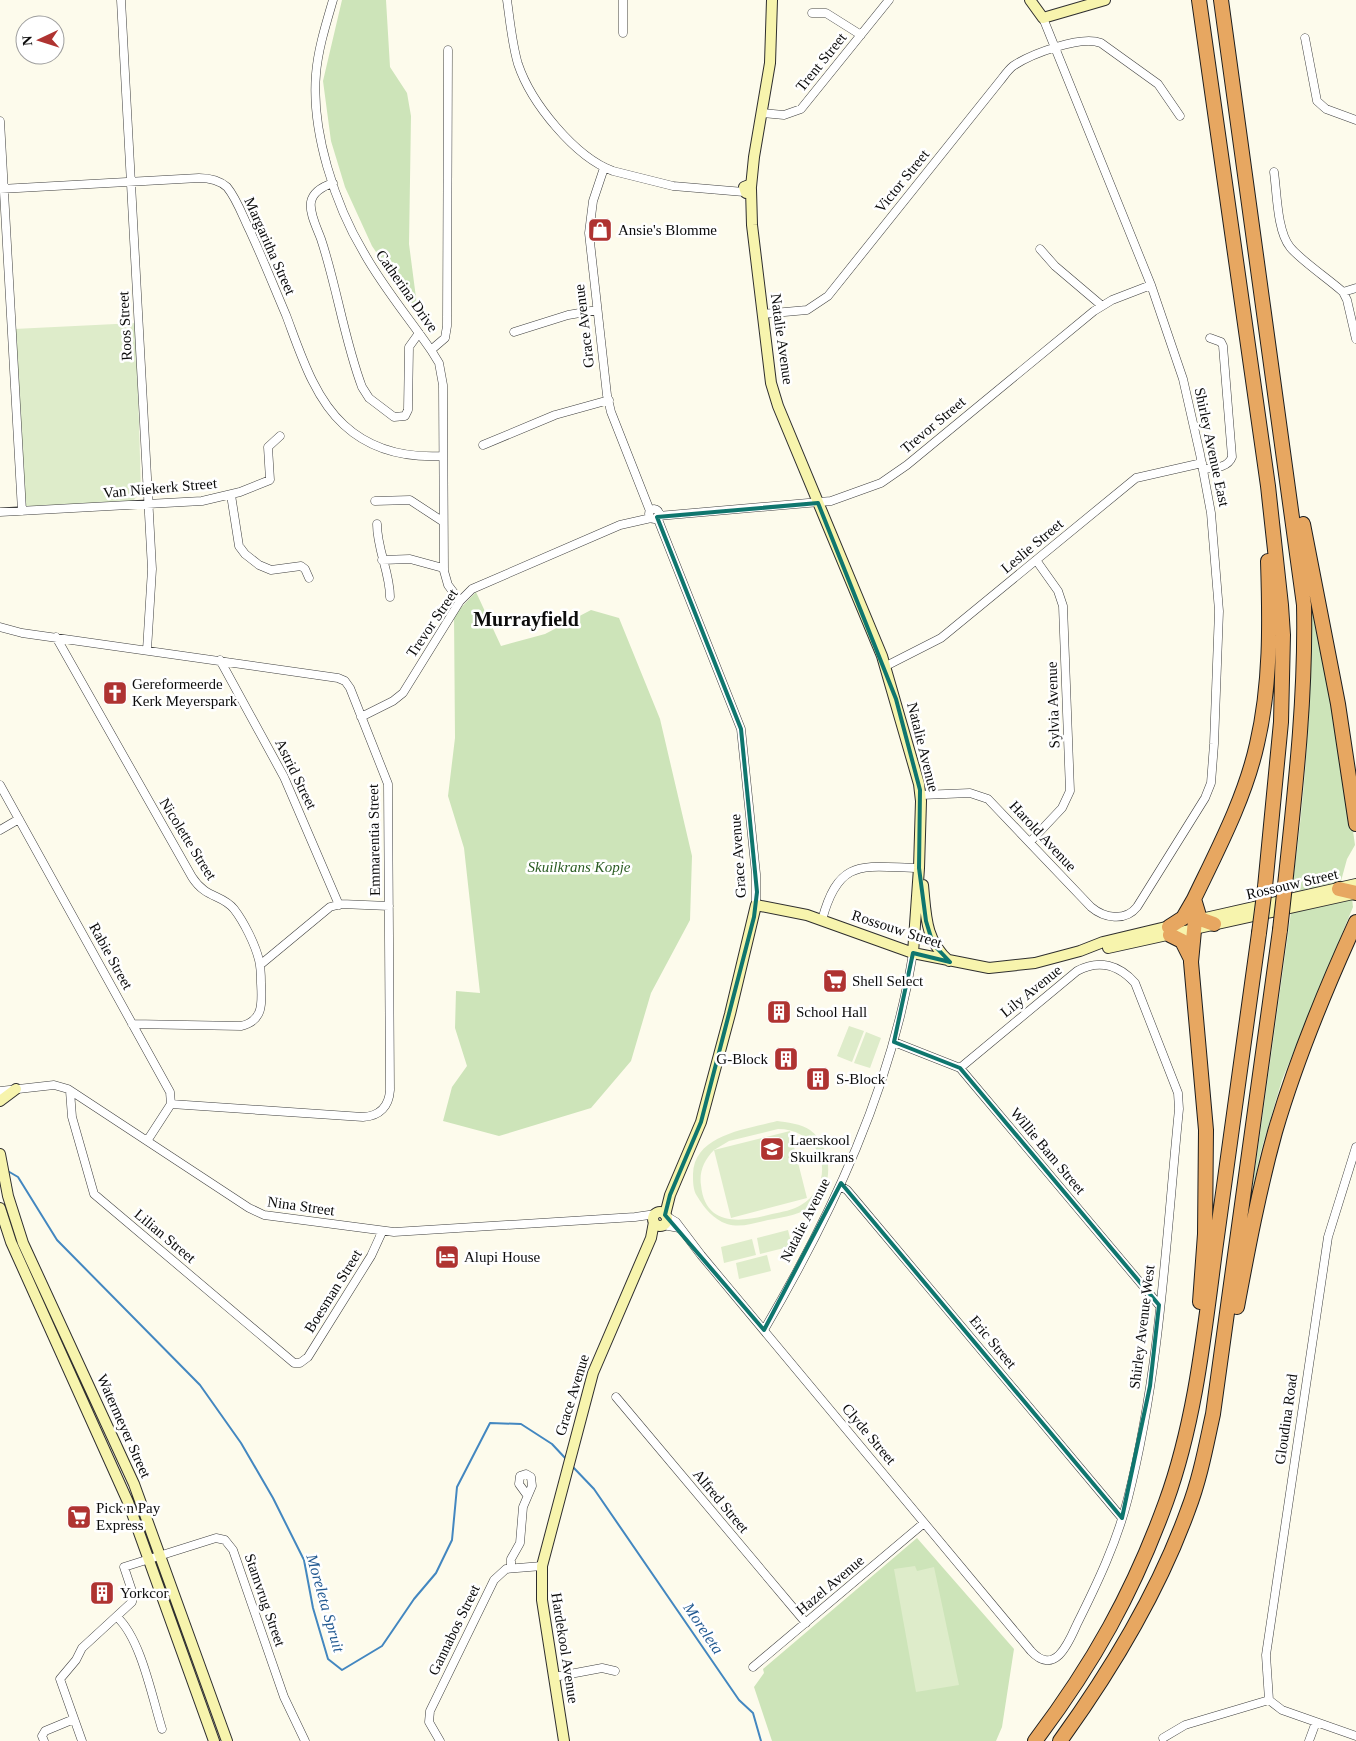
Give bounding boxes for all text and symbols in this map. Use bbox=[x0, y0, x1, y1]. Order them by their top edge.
north arrow bbox=[15, 15, 65, 65]
street label: Trent Street bbox=[793, 29, 850, 95]
text: N bbox=[20, 35, 35, 46]
street label: Victor Street bbox=[872, 146, 933, 216]
street label: Margaritha Street bbox=[241, 195, 299, 298]
shop icon: Ansie's Blomme bbox=[587, 217, 613, 243]
place label: Ansie's Blomme bbox=[618, 222, 717, 238]
street label: Catherina Drive bbox=[373, 247, 441, 335]
street label: Grace Avenue bbox=[571, 283, 597, 369]
street label: Roos Street bbox=[115, 290, 135, 361]
street label: Natalie Avenue bbox=[768, 292, 796, 386]
street label: Shirley Avenue East bbox=[1192, 386, 1233, 509]
street label: Trevor Street bbox=[898, 393, 969, 457]
street label: Van Niekerk Street bbox=[102, 475, 218, 501]
street label: Leslie Street bbox=[998, 515, 1067, 576]
street label: Trevor Street bbox=[403, 585, 461, 660]
district label: Murrayfield bbox=[473, 608, 579, 631]
street label: Sylvia Avenue bbox=[1043, 661, 1063, 749]
place label: Gereformeerde Kerk Meyerspark bbox=[132, 676, 238, 709]
church icon: Gereformeerde Kerk Meyerspark bbox=[102, 680, 128, 706]
street label: Natalie Avenue bbox=[904, 701, 942, 794]
street label: Astrid Street bbox=[272, 736, 320, 813]
street label: Emmarentia Street bbox=[365, 783, 383, 896]
street label: Nicolette Street bbox=[156, 795, 220, 884]
street label: Harold Avenue bbox=[1006, 798, 1080, 875]
street label: Grace Avenue bbox=[727, 813, 749, 899]
park label: Skuilkrans Kopje bbox=[528, 859, 631, 875]
street label: Rossouw Street bbox=[1245, 865, 1340, 902]
street label: Rossouw Street bbox=[850, 907, 945, 951]
street label: Rabie Street bbox=[86, 920, 136, 993]
street label: Lily Avenue bbox=[997, 961, 1065, 1020]
supermarket icon: Shell Select bbox=[822, 968, 848, 994]
place label: Shell Select bbox=[852, 973, 924, 989]
building icon: School Hall bbox=[766, 999, 792, 1025]
place label: School Hall bbox=[796, 1004, 867, 1020]
building icon: G-Block bbox=[773, 1046, 799, 1072]
place label: G-Block bbox=[716, 1051, 768, 1067]
building icon: S-Block bbox=[805, 1066, 831, 1092]
place label: S-Block bbox=[836, 1071, 886, 1087]
street label: Willie Bam Street bbox=[1007, 1105, 1089, 1198]
place label: Laerskool Skuilkrans bbox=[790, 1132, 854, 1165]
school or university icon: Laerskool Skuilkrans bbox=[759, 1136, 785, 1162]
street label: Natalie Avenue bbox=[777, 1175, 833, 1265]
street label: Nina Street bbox=[266, 1193, 337, 1219]
street label: Lilian Street bbox=[131, 1206, 199, 1267]
hotel icon: Alupi House bbox=[434, 1244, 460, 1270]
street label: Boesman Street bbox=[301, 1246, 365, 1335]
place label: Alupi House bbox=[464, 1249, 541, 1265]
street label: Shirley Avenue West bbox=[1126, 1263, 1158, 1390]
street label: Eric Street bbox=[966, 1312, 1020, 1372]
street label: Grace Avenue bbox=[552, 1352, 592, 1438]
street label: Watermeyer Street bbox=[94, 1372, 154, 1481]
street label: Gloudina Road bbox=[1272, 1372, 1300, 1465]
street label: Clyde Street bbox=[839, 1400, 900, 1468]
street label: Alfred Street bbox=[690, 1466, 753, 1537]
place label: Pick n Pay Express bbox=[96, 1500, 161, 1533]
supermarket icon: Pick n Pay Express bbox=[66, 1504, 92, 1530]
water label: Moreleta Spruit bbox=[302, 1551, 348, 1655]
street label: Stamvrug Street bbox=[242, 1552, 289, 1649]
street label: Hazel Avenue bbox=[793, 1552, 867, 1618]
building icon: Yorkcor bbox=[89, 1580, 115, 1606]
street label: Gannabos Street bbox=[425, 1581, 483, 1678]
place label: Yorkcor bbox=[120, 1585, 168, 1601]
street label: Hardekool Avenue bbox=[548, 1592, 582, 1705]
water label: Moreleta bbox=[680, 1599, 727, 1657]

